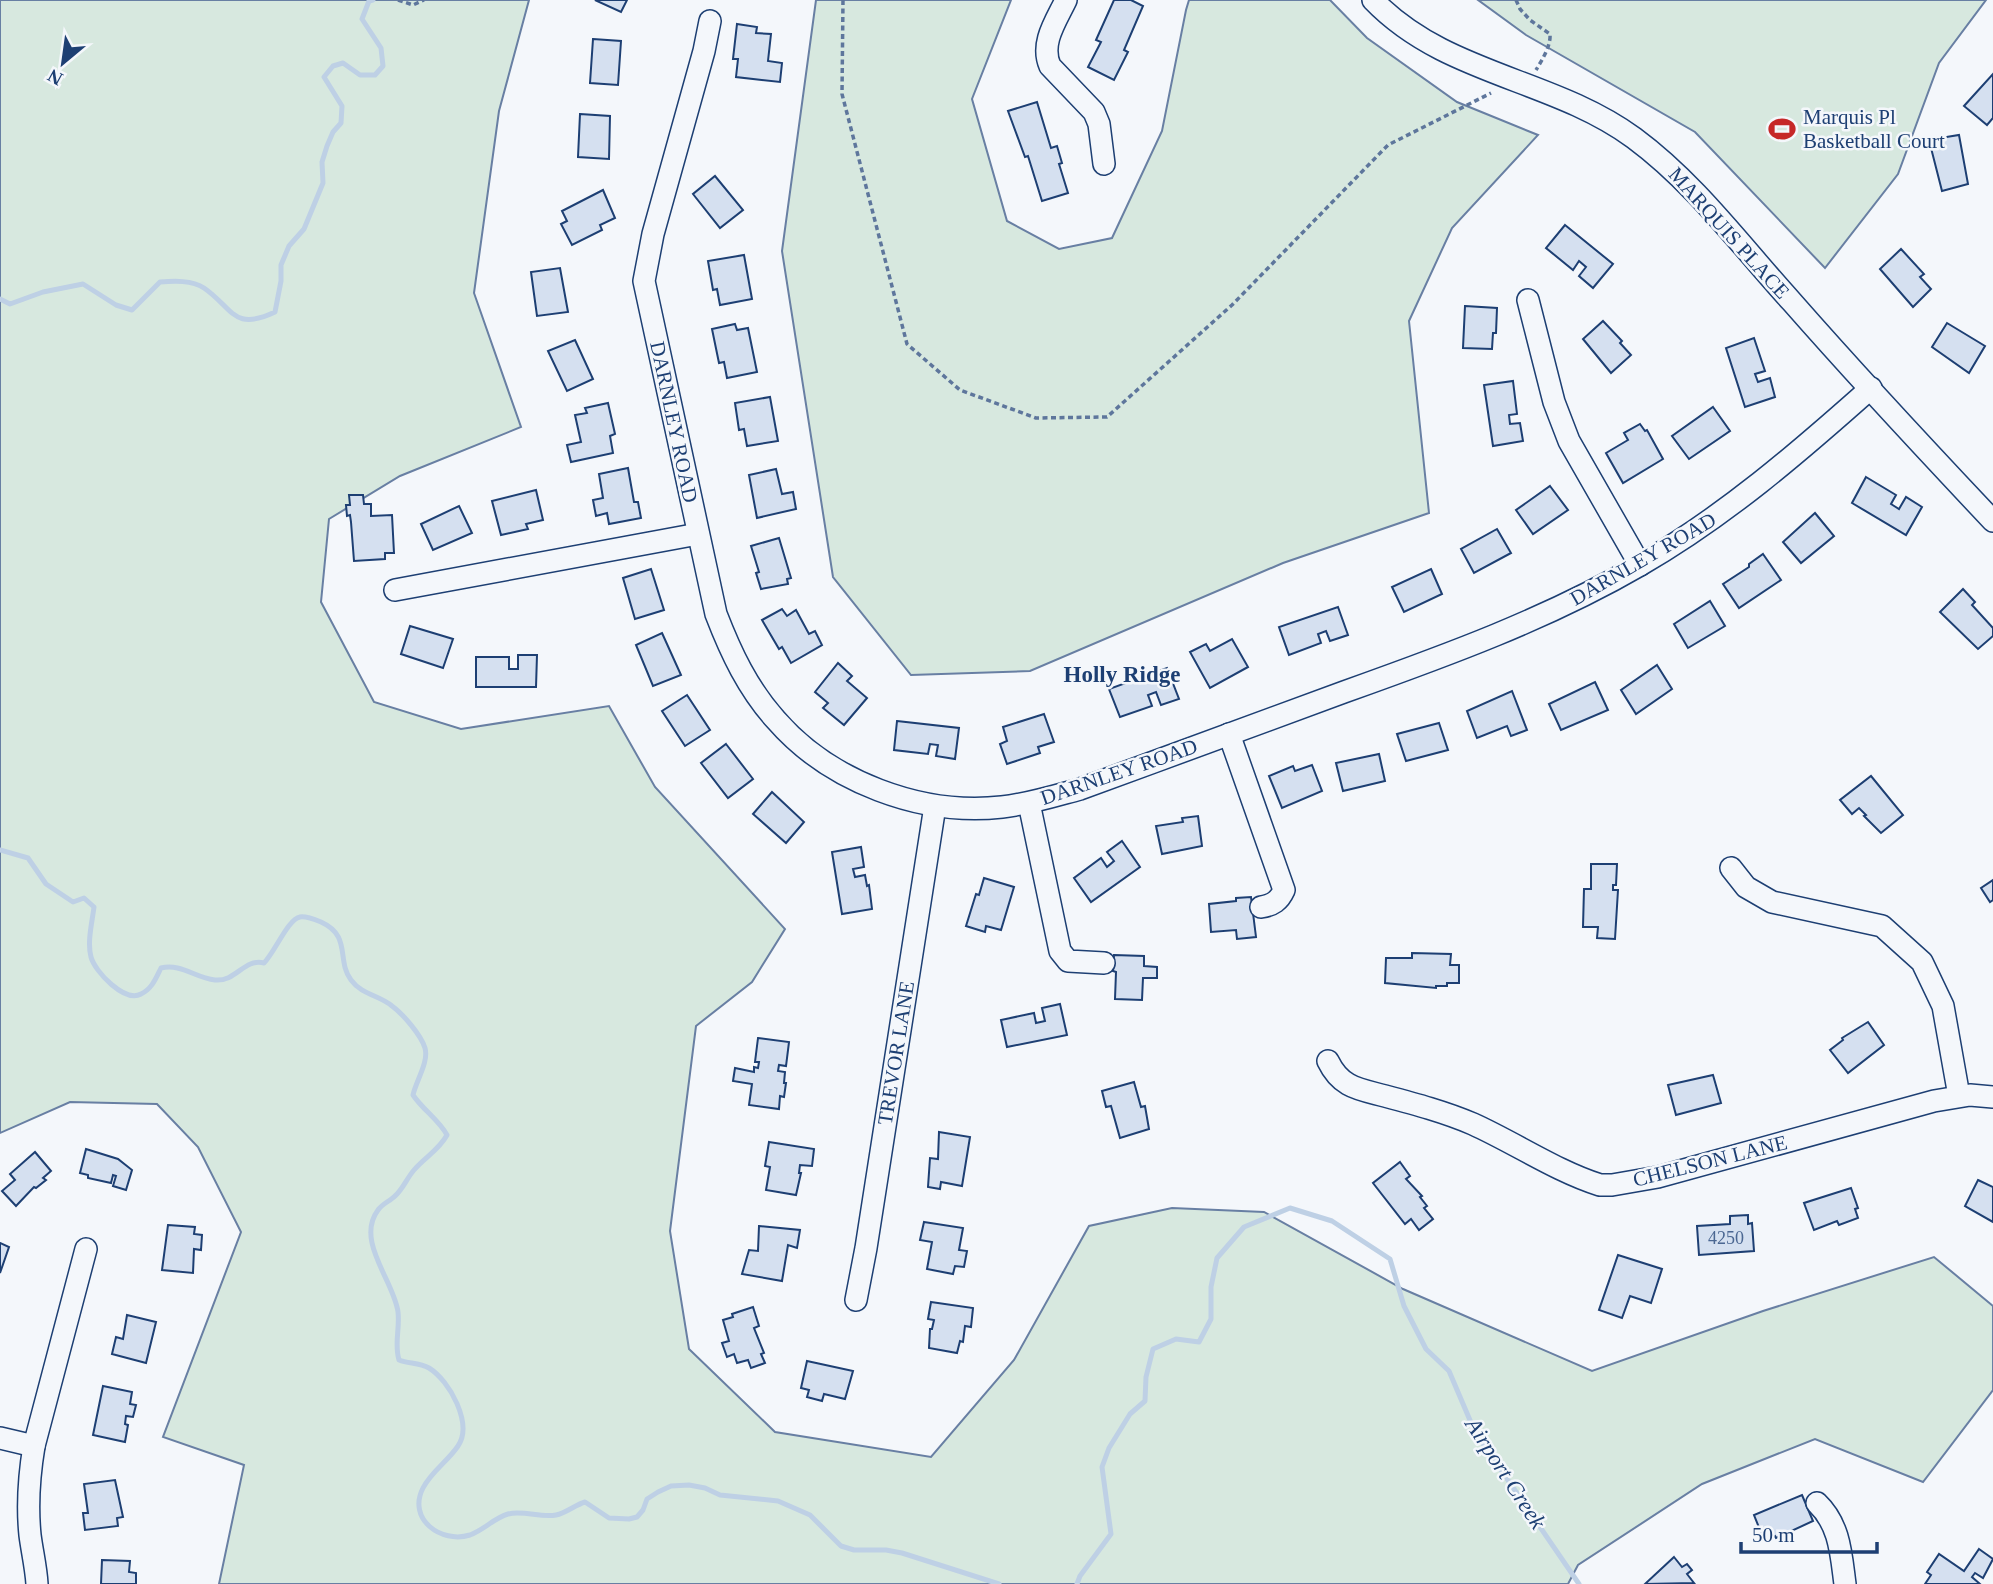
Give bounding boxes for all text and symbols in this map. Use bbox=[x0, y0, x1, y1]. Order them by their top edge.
north arrow bbox=[28, 28, 98, 98]
text: N bbox=[44, 65, 66, 90]
place label: Marquis Pl Basketball Court bbox=[1803, 105, 1945, 153]
sports icon: Marquis Pl Basketball Court bbox=[1767, 114, 1797, 144]
street label: MARQUIS PLACE bbox=[1664, 162, 1794, 304]
street label: DARNLEY ROAD bbox=[645, 339, 703, 505]
street label: DARNLEY ROAD bbox=[1566, 508, 1720, 610]
district label: Holly Ridge bbox=[1064, 662, 1180, 687]
street label: DARNLEY ROAD bbox=[1037, 734, 1201, 810]
street label: TREVOR LANE bbox=[873, 979, 919, 1127]
street label: CHELSON LANE bbox=[1630, 1130, 1790, 1192]
house number: 4250 bbox=[1708, 1228, 1744, 1248]
water label: Airport Creek bbox=[1459, 1411, 1551, 1534]
scale bar bbox=[1741, 1510, 1878, 1554]
text: 50 m bbox=[1752, 1523, 1795, 1547]

